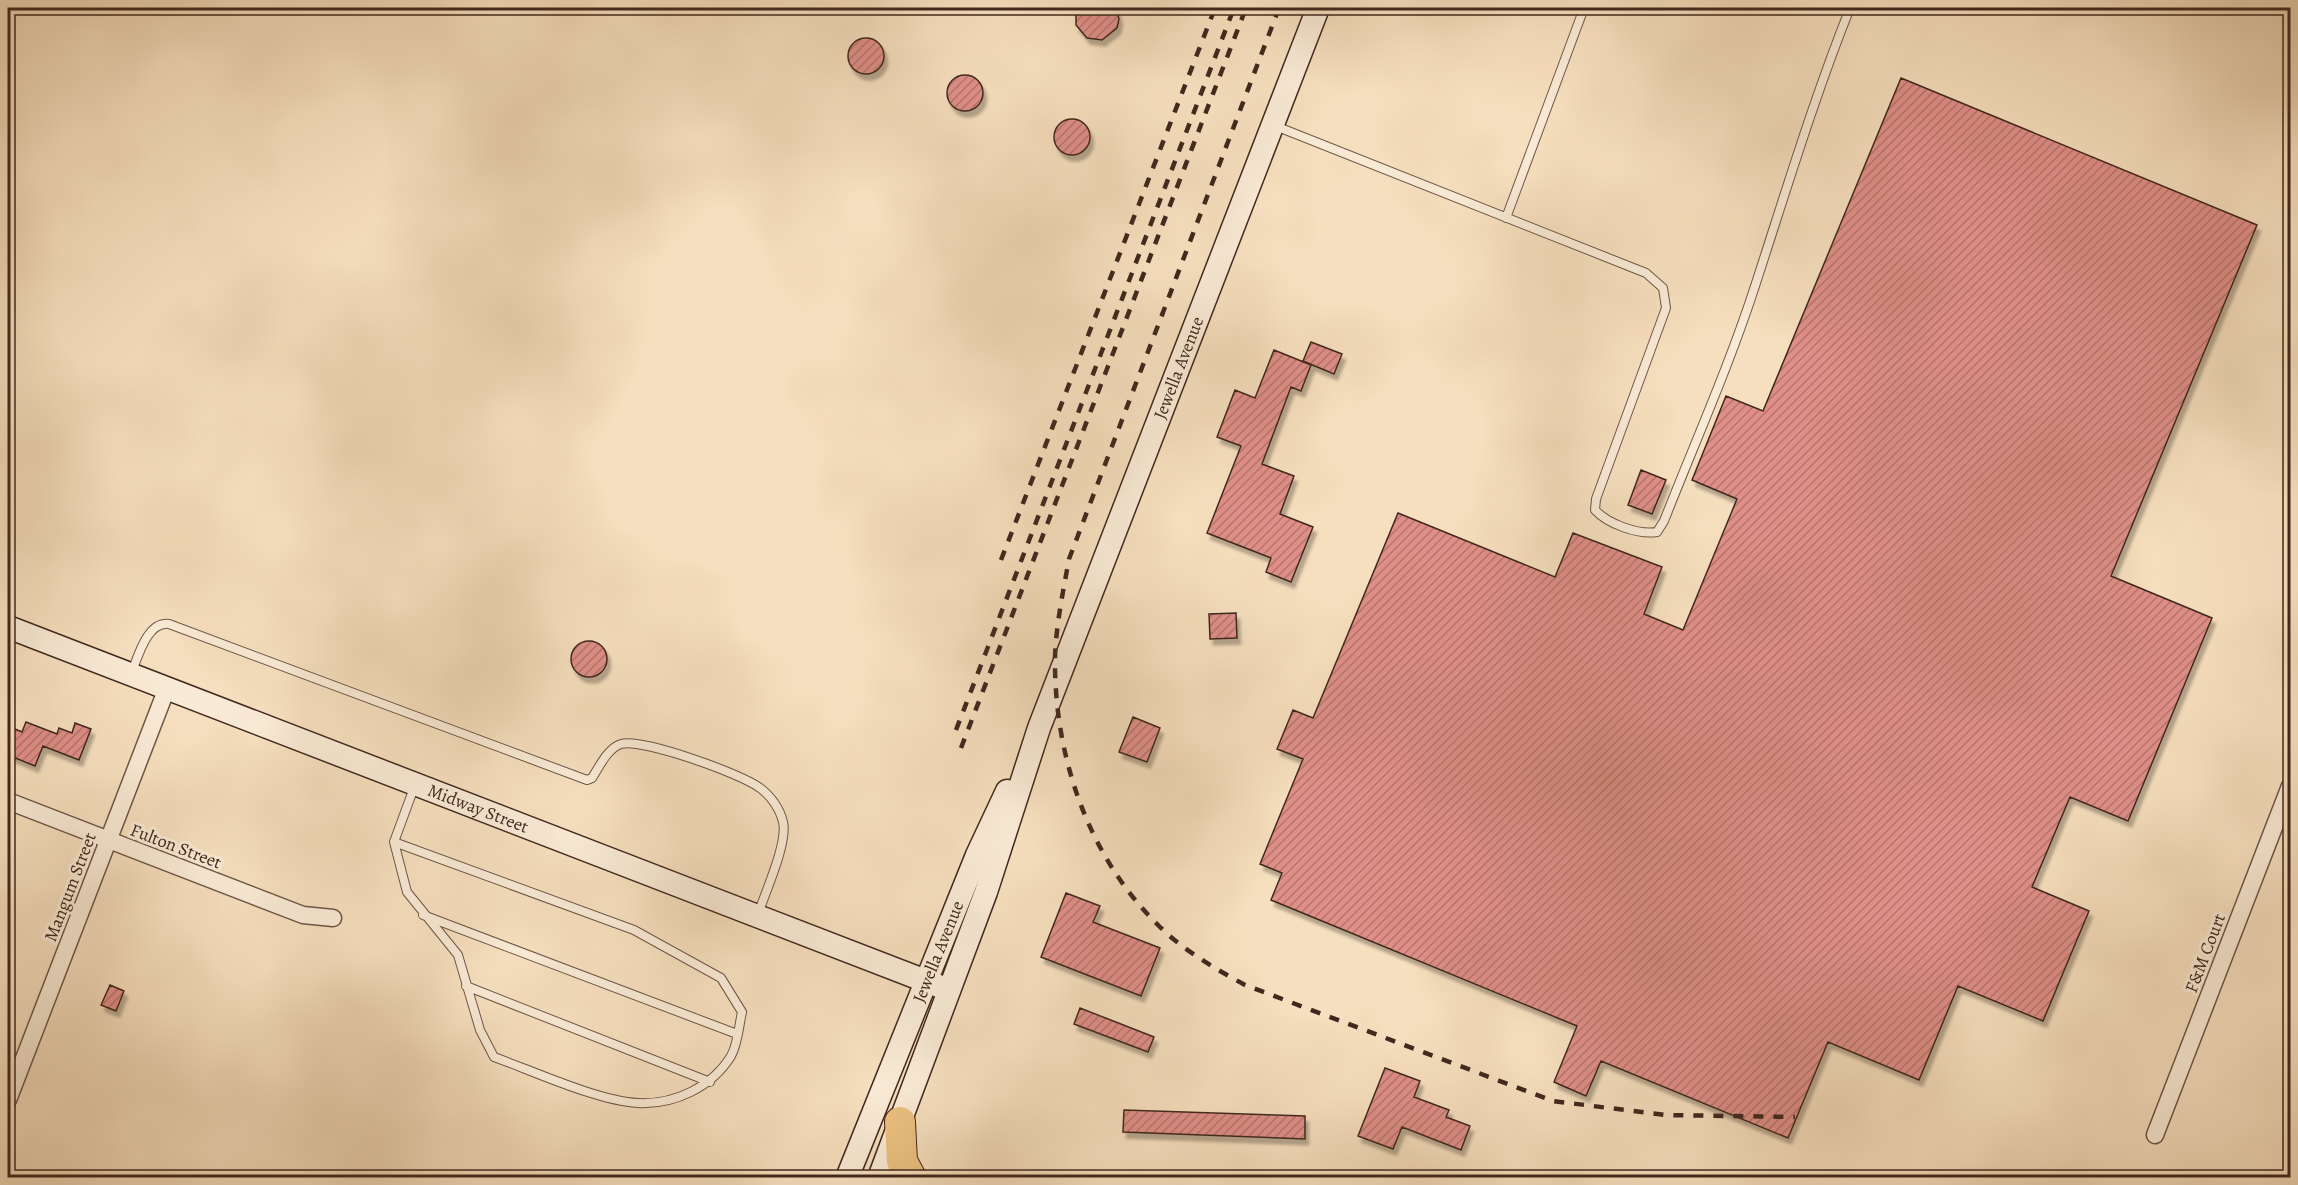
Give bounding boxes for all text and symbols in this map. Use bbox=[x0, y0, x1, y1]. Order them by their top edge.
street label: Jewella Avenue bbox=[1148, 313, 1209, 423]
street label: Midway Street bbox=[424, 778, 532, 839]
street label: Fulton Street bbox=[127, 818, 225, 874]
street label: Mangum Street bbox=[38, 829, 102, 945]
street label: Jewella Avenue bbox=[907, 897, 969, 1006]
street label: F&M Court bbox=[2179, 910, 2231, 996]

